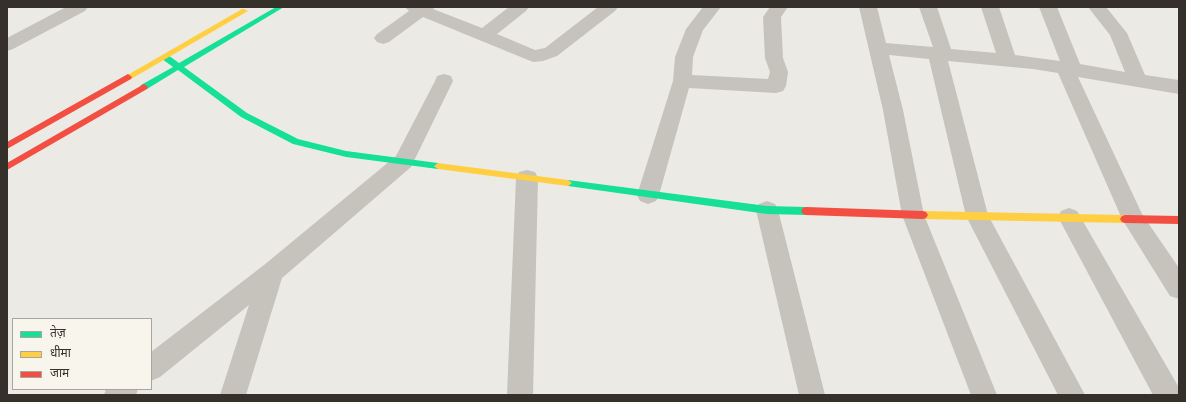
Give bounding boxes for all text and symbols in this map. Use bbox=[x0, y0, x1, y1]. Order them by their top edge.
legend bbox=[12, 318, 152, 390]
text: तेज़ bbox=[50, 326, 66, 340]
text: धीमा bbox=[50, 346, 71, 360]
text: जाम bbox=[50, 366, 69, 380]

